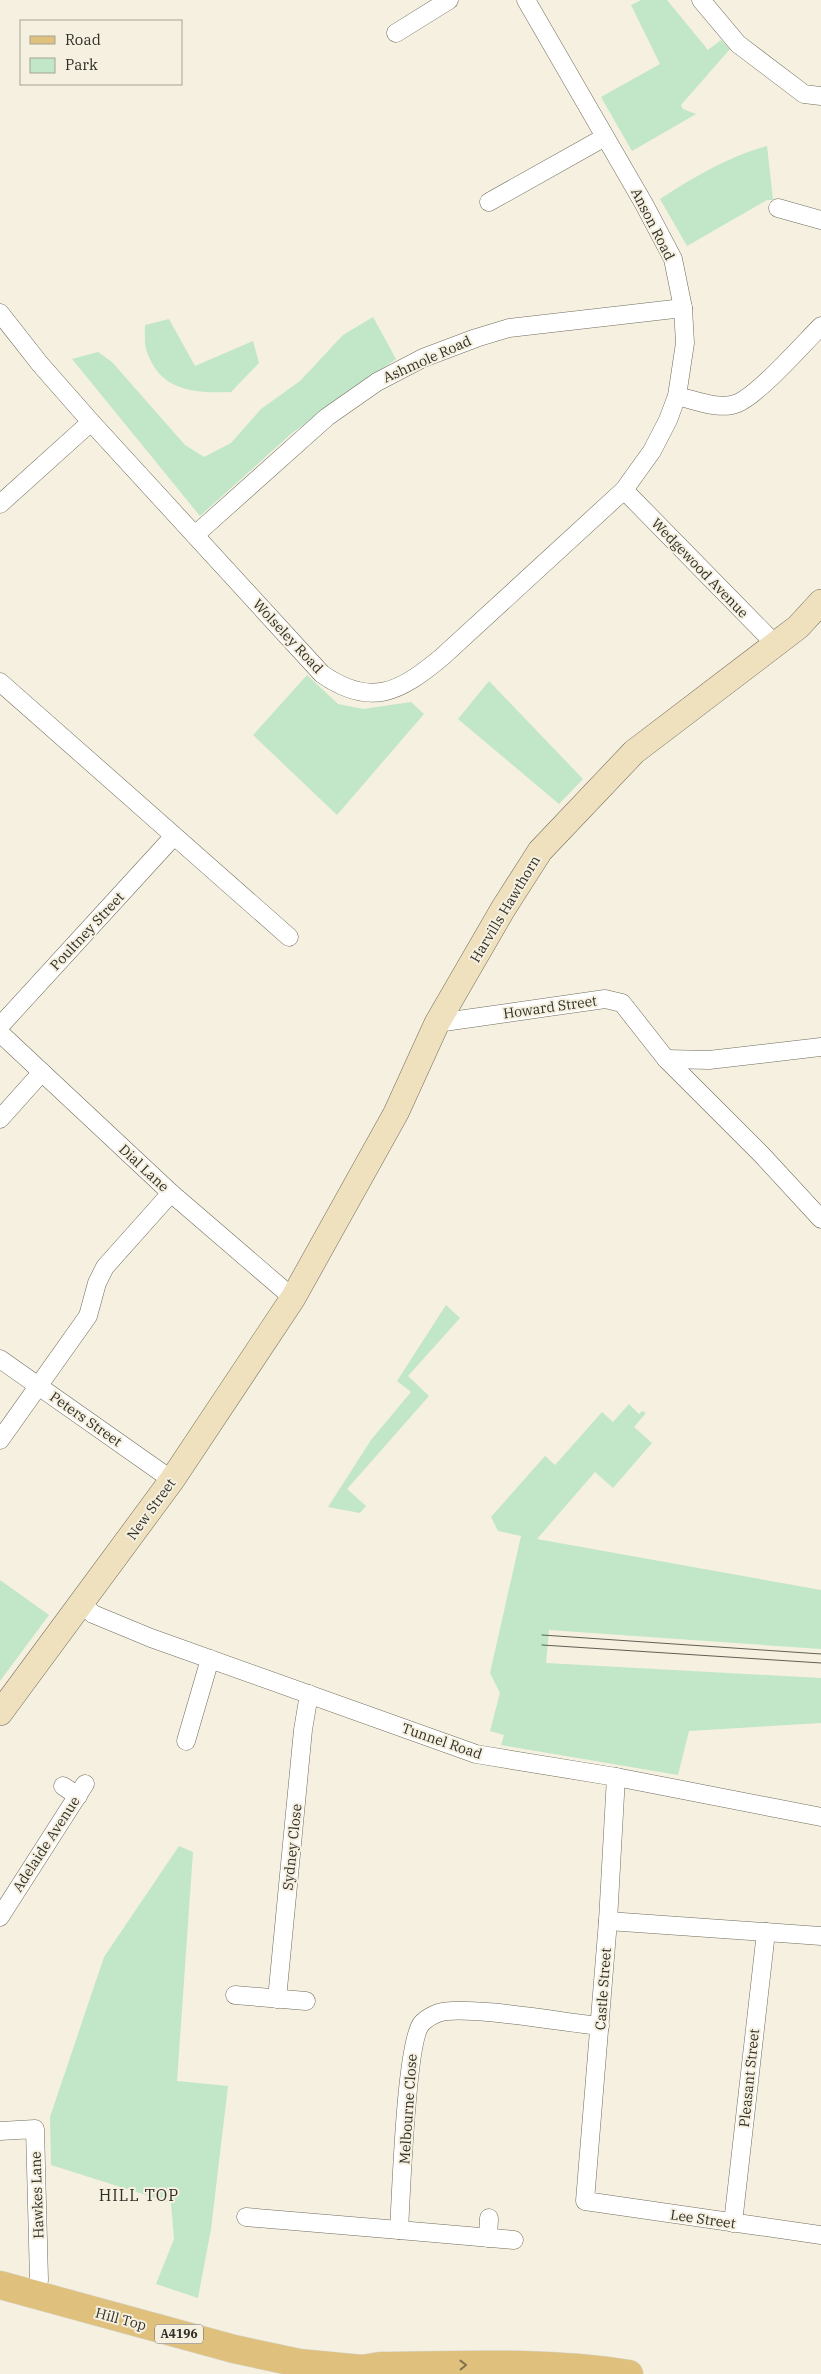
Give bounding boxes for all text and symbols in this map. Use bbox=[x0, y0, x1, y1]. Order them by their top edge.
legend bbox=[20, 20, 182, 85]
text: Road bbox=[65, 30, 101, 49]
text: Park bbox=[65, 55, 98, 74]
street label: Anson Road bbox=[627, 185, 679, 264]
street label: Ashmole Road bbox=[380, 331, 474, 386]
street label: Wedgewood Avenue bbox=[648, 514, 752, 622]
street label: Wolseley Road bbox=[249, 595, 327, 677]
street label: Harvills Hawthorn bbox=[466, 852, 544, 966]
street label: Poultney Street bbox=[46, 888, 128, 974]
street label: Howard Street bbox=[502, 992, 598, 1022]
street label: Dial Lane bbox=[115, 1140, 173, 1196]
street label: Peters Street bbox=[46, 1388, 126, 1451]
street label: New Street bbox=[123, 1475, 179, 1543]
street label: Tunnel Road bbox=[399, 1719, 485, 1763]
street label: Adelaide Avenue bbox=[8, 1793, 84, 1895]
street label: Sydney Close bbox=[279, 1803, 305, 1891]
street label: Castle Street bbox=[591, 1947, 615, 2031]
street label: Pleasant Street bbox=[735, 2028, 763, 2128]
street label: Melbourne Close bbox=[395, 2053, 421, 2165]
street label: Hawkes Lane bbox=[26, 2151, 48, 2239]
district label: HILL TOP bbox=[99, 2185, 179, 2205]
street label: Lee Street bbox=[669, 2206, 737, 2233]
street label: Hill Top bbox=[94, 2304, 148, 2334]
road number: A4196 bbox=[155, 2324, 203, 2344]
one-way arrow bbox=[459, 2360, 467, 2370]

